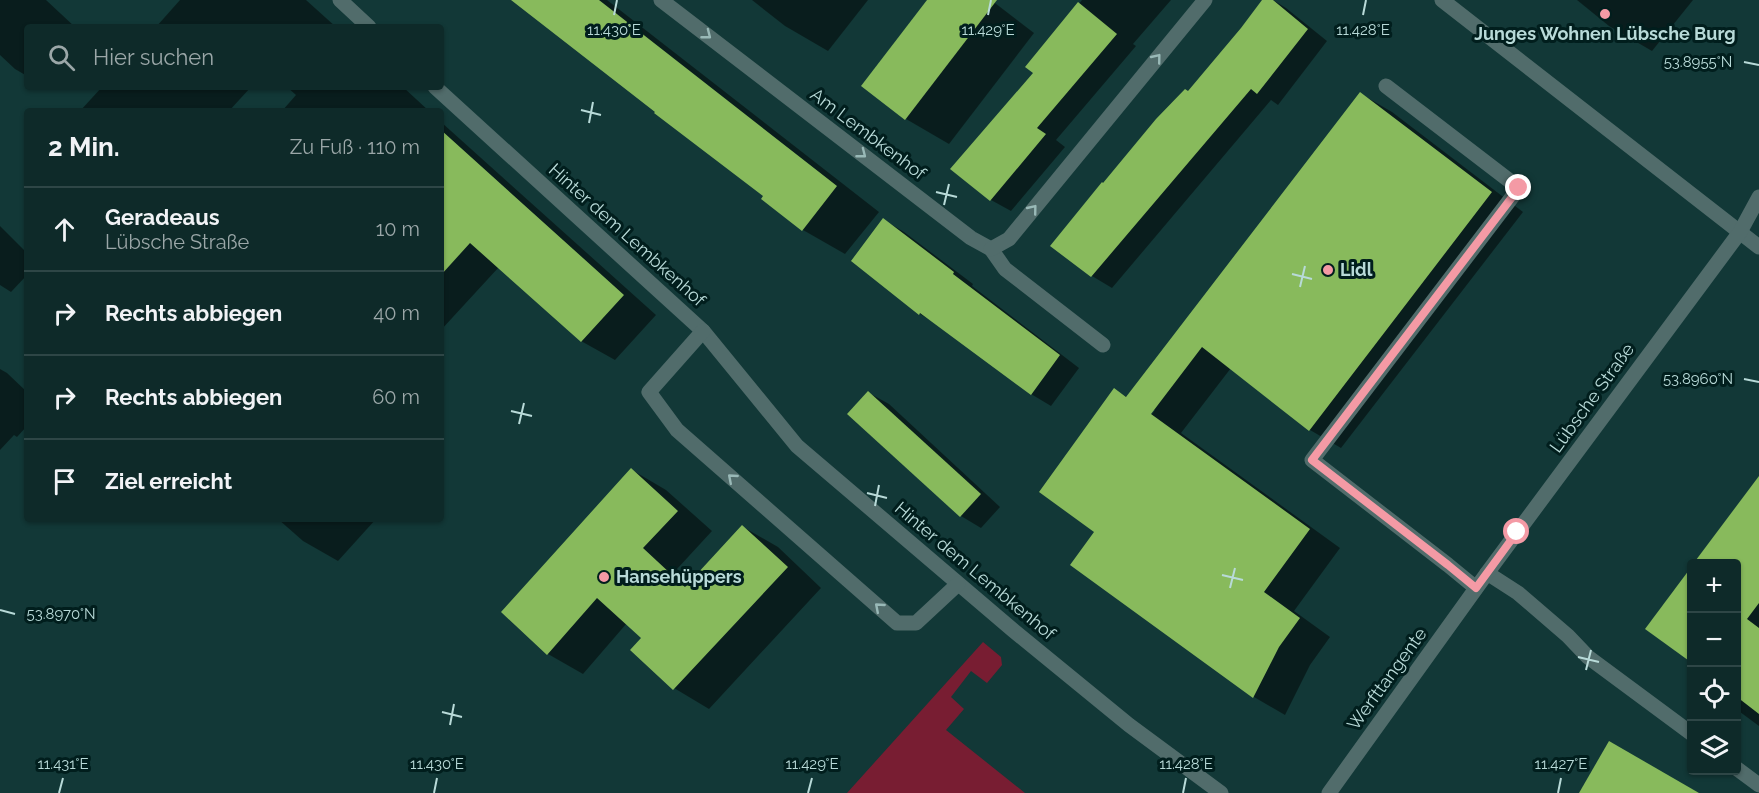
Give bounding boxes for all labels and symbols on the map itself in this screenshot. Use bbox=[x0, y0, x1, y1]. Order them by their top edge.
marker: Junges Wohnen Lübsche Burg bbox=[1598, 7, 1612, 21]
text: 11.430°E bbox=[587, 21, 641, 39]
text: 11.429°E bbox=[961, 21, 1015, 39]
text: 11.428°E bbox=[1336, 21, 1390, 39]
place label: Junges Wohnen Lübsche Burg bbox=[1474, 23, 1736, 44]
one-way arrow bbox=[700, 28, 711, 39]
text: 53.8955°N bbox=[1664, 53, 1732, 71]
one-way arrow bbox=[1150, 54, 1161, 65]
street label: Am Lembkenhof bbox=[807, 83, 931, 184]
one-way arrow bbox=[855, 147, 866, 158]
street label: Hinter dem Lembkenhof bbox=[545, 159, 711, 311]
route end bbox=[1505, 174, 1531, 200]
one-way arrow bbox=[1026, 205, 1037, 216]
place label: Lidl bbox=[1340, 259, 1373, 280]
marker: Lidl bbox=[1321, 263, 1335, 277]
street label: Lübsche Straße bbox=[1545, 339, 1639, 456]
text: 53.8960°N bbox=[1663, 370, 1733, 388]
one-way arrow bbox=[728, 474, 739, 485]
street label: Hinter dem Lembkenhof bbox=[891, 497, 1061, 645]
route start bbox=[1503, 518, 1529, 544]
place label: Hansehüppers bbox=[616, 566, 742, 587]
marker: Hansehüppers bbox=[597, 570, 611, 584]
one-way arrow bbox=[875, 603, 886, 614]
text: 53.8970°N bbox=[26, 605, 96, 623]
street label: Werfttangente bbox=[1342, 623, 1431, 734]
text: 11.431°E bbox=[37, 755, 89, 773]
text: 11.430°E bbox=[410, 755, 464, 773]
text: 11.429°E bbox=[785, 755, 839, 773]
text: 11.428°E bbox=[1159, 755, 1213, 773]
text: 11.427°E bbox=[1535, 755, 1587, 773]

